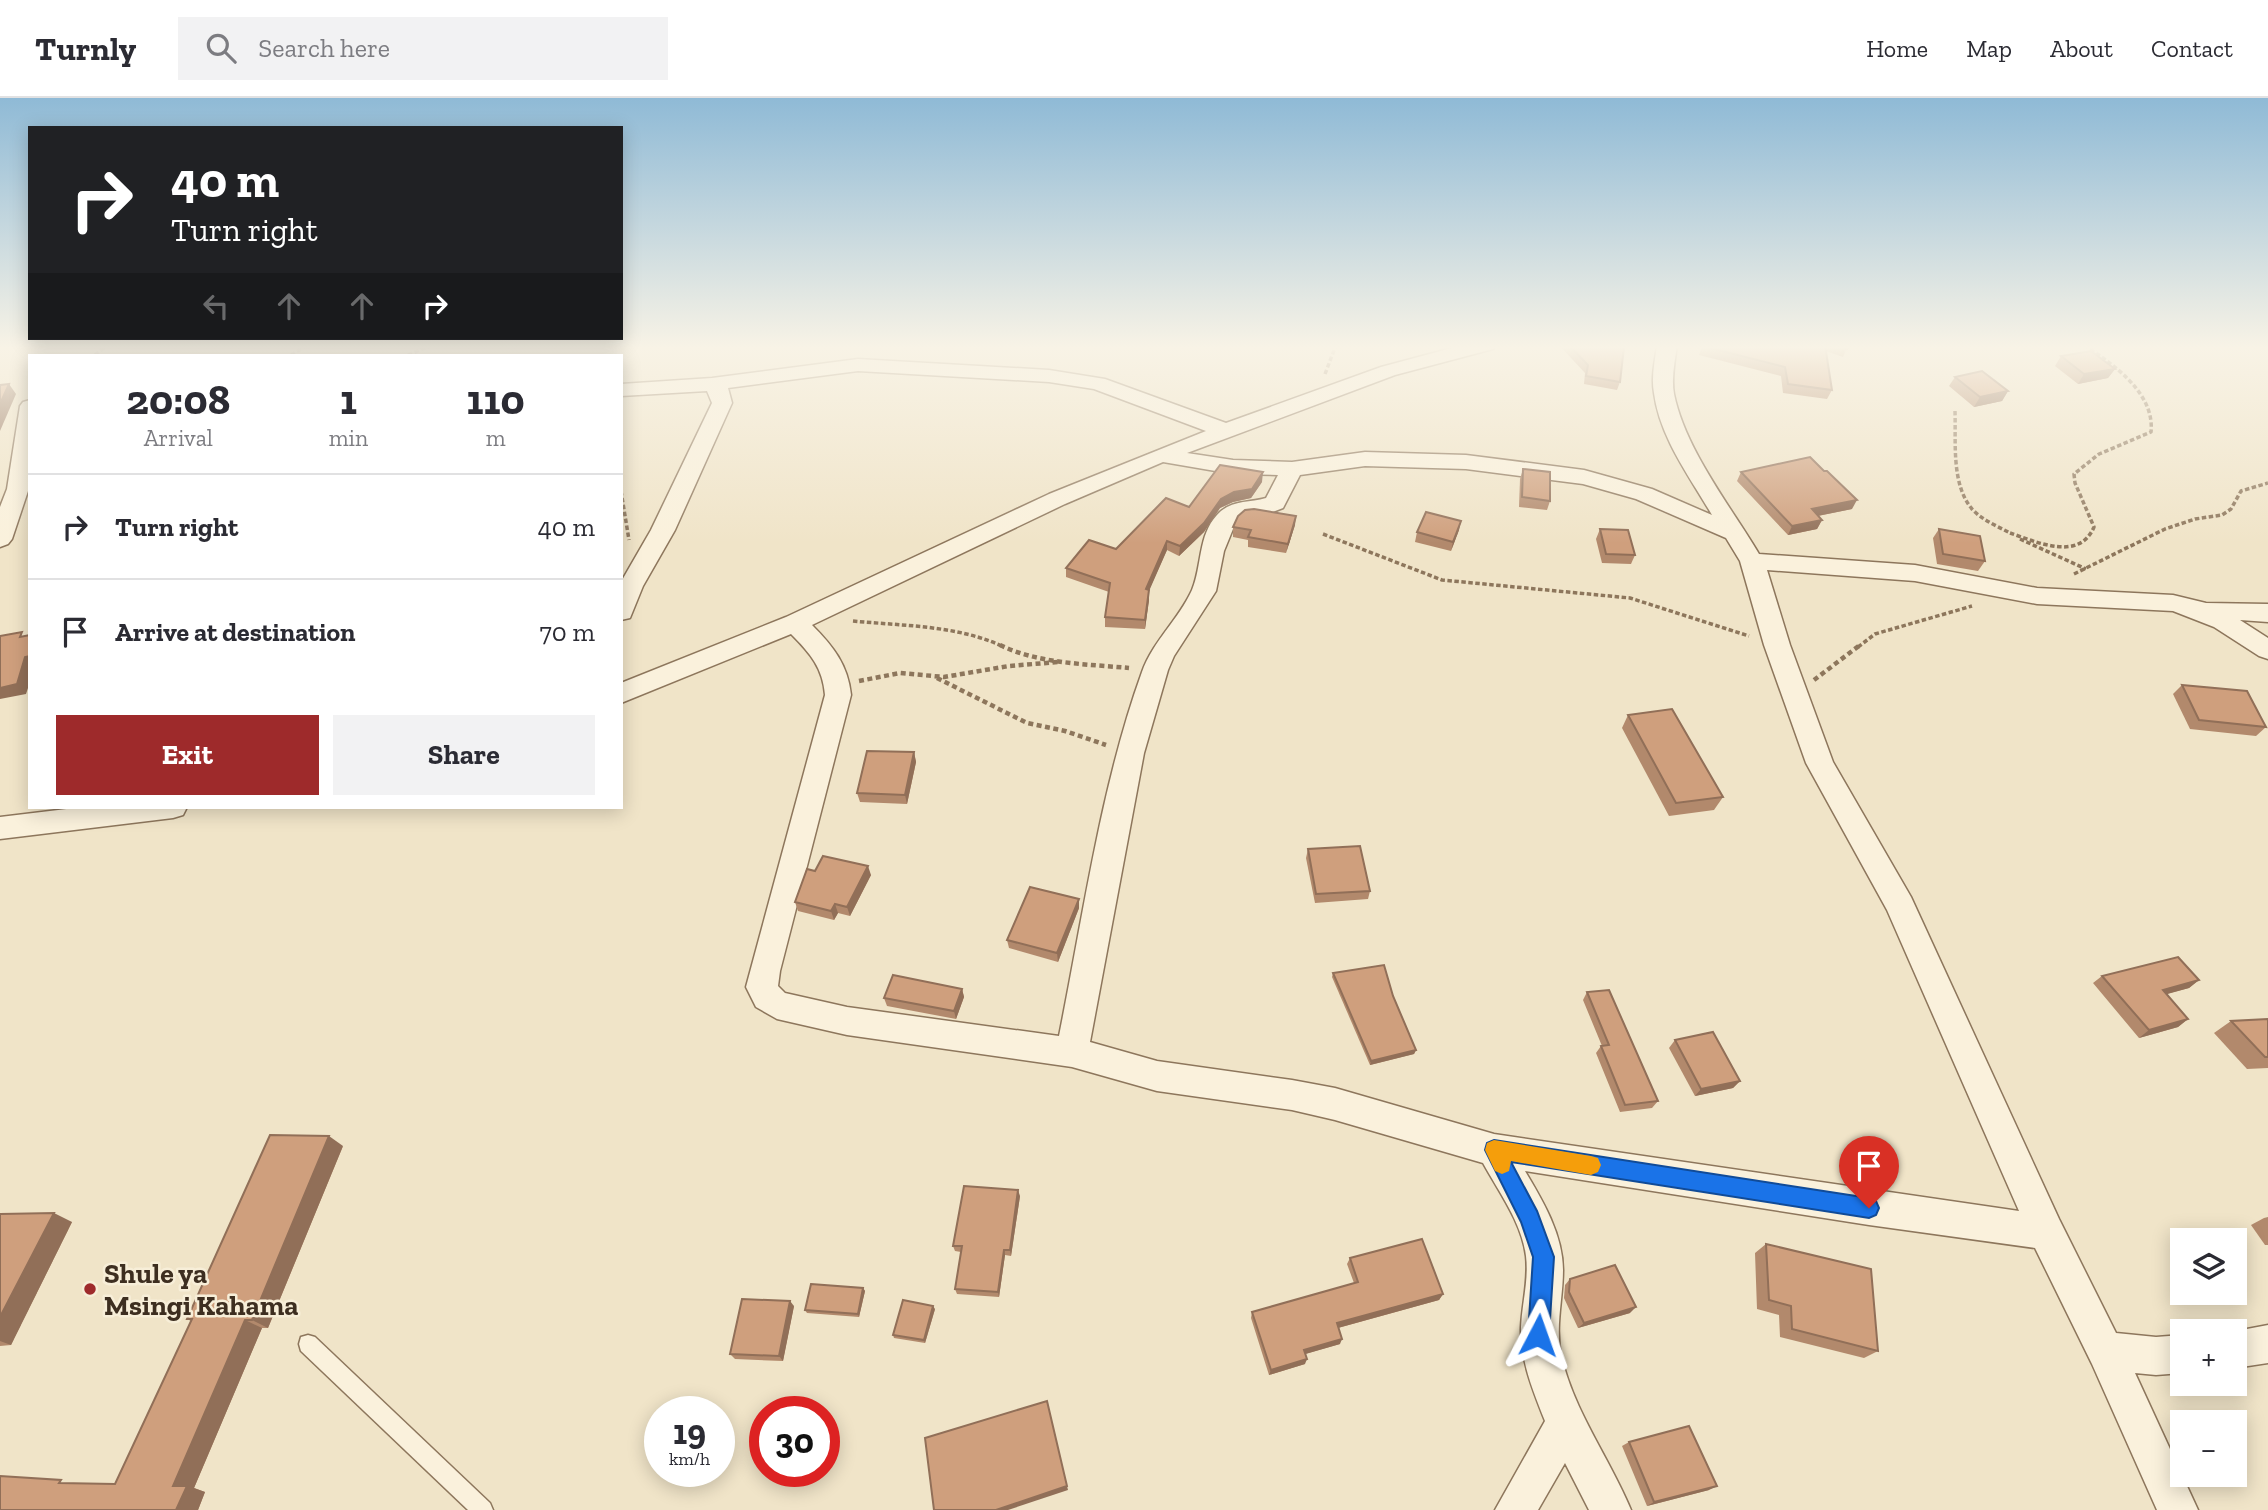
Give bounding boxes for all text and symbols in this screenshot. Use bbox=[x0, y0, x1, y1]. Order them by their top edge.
search box bbox=[178, 17, 668, 80]
text: Turnly bbox=[35, 29, 136, 68]
icon: search bbox=[202, 29, 240, 67]
text: Search here bbox=[258, 32, 390, 64]
text: Home bbox=[1866, 34, 1928, 63]
text: Map bbox=[1966, 34, 2012, 63]
text: About bbox=[2050, 34, 2113, 63]
text: Contact bbox=[2151, 34, 2233, 63]
text: 40 m bbox=[171, 151, 279, 210]
icon: right bbox=[56, 154, 147, 245]
text: Turn right bbox=[171, 211, 318, 249]
icon: left bbox=[197, 287, 235, 325]
icon: ahead bbox=[270, 287, 308, 325]
icon: ahead bbox=[343, 287, 381, 325]
icon: right bbox=[416, 287, 454, 325]
text: 20:08 bbox=[126, 374, 230, 425]
text: 1 bbox=[340, 374, 357, 425]
text: 110 bbox=[467, 374, 525, 425]
text: Arrival bbox=[144, 424, 213, 452]
text: min bbox=[329, 424, 368, 452]
text: m bbox=[486, 424, 506, 452]
icon: right bbox=[56, 508, 94, 546]
text: Turn right bbox=[115, 511, 238, 543]
text: 40 m bbox=[538, 511, 595, 543]
icon: arrive bbox=[56, 613, 94, 651]
text: Arrive at destination bbox=[115, 616, 355, 648]
text: 70 m bbox=[539, 616, 595, 648]
button: Exit bbox=[56, 715, 319, 795]
button: Share bbox=[333, 715, 595, 795]
pin bbox=[1839, 1136, 1899, 1208]
icon: arrive bbox=[1850, 1147, 1888, 1185]
map controls bbox=[2170, 1228, 2247, 1487]
button: layers bbox=[2170, 1228, 2247, 1305]
place label: Shule ya Msingi Kahama bbox=[104, 1257, 299, 1322]
marker: Shule ya Msingi Kahama bbox=[82, 1281, 98, 1297]
position arrow bbox=[1501, 1298, 1575, 1372]
button: + bbox=[2170, 1319, 2247, 1396]
speed limit sign: 30 bbox=[749, 1396, 840, 1487]
button: − bbox=[2170, 1410, 2247, 1487]
text: 19 bbox=[673, 1411, 706, 1453]
text: km/h bbox=[669, 1448, 710, 1470]

